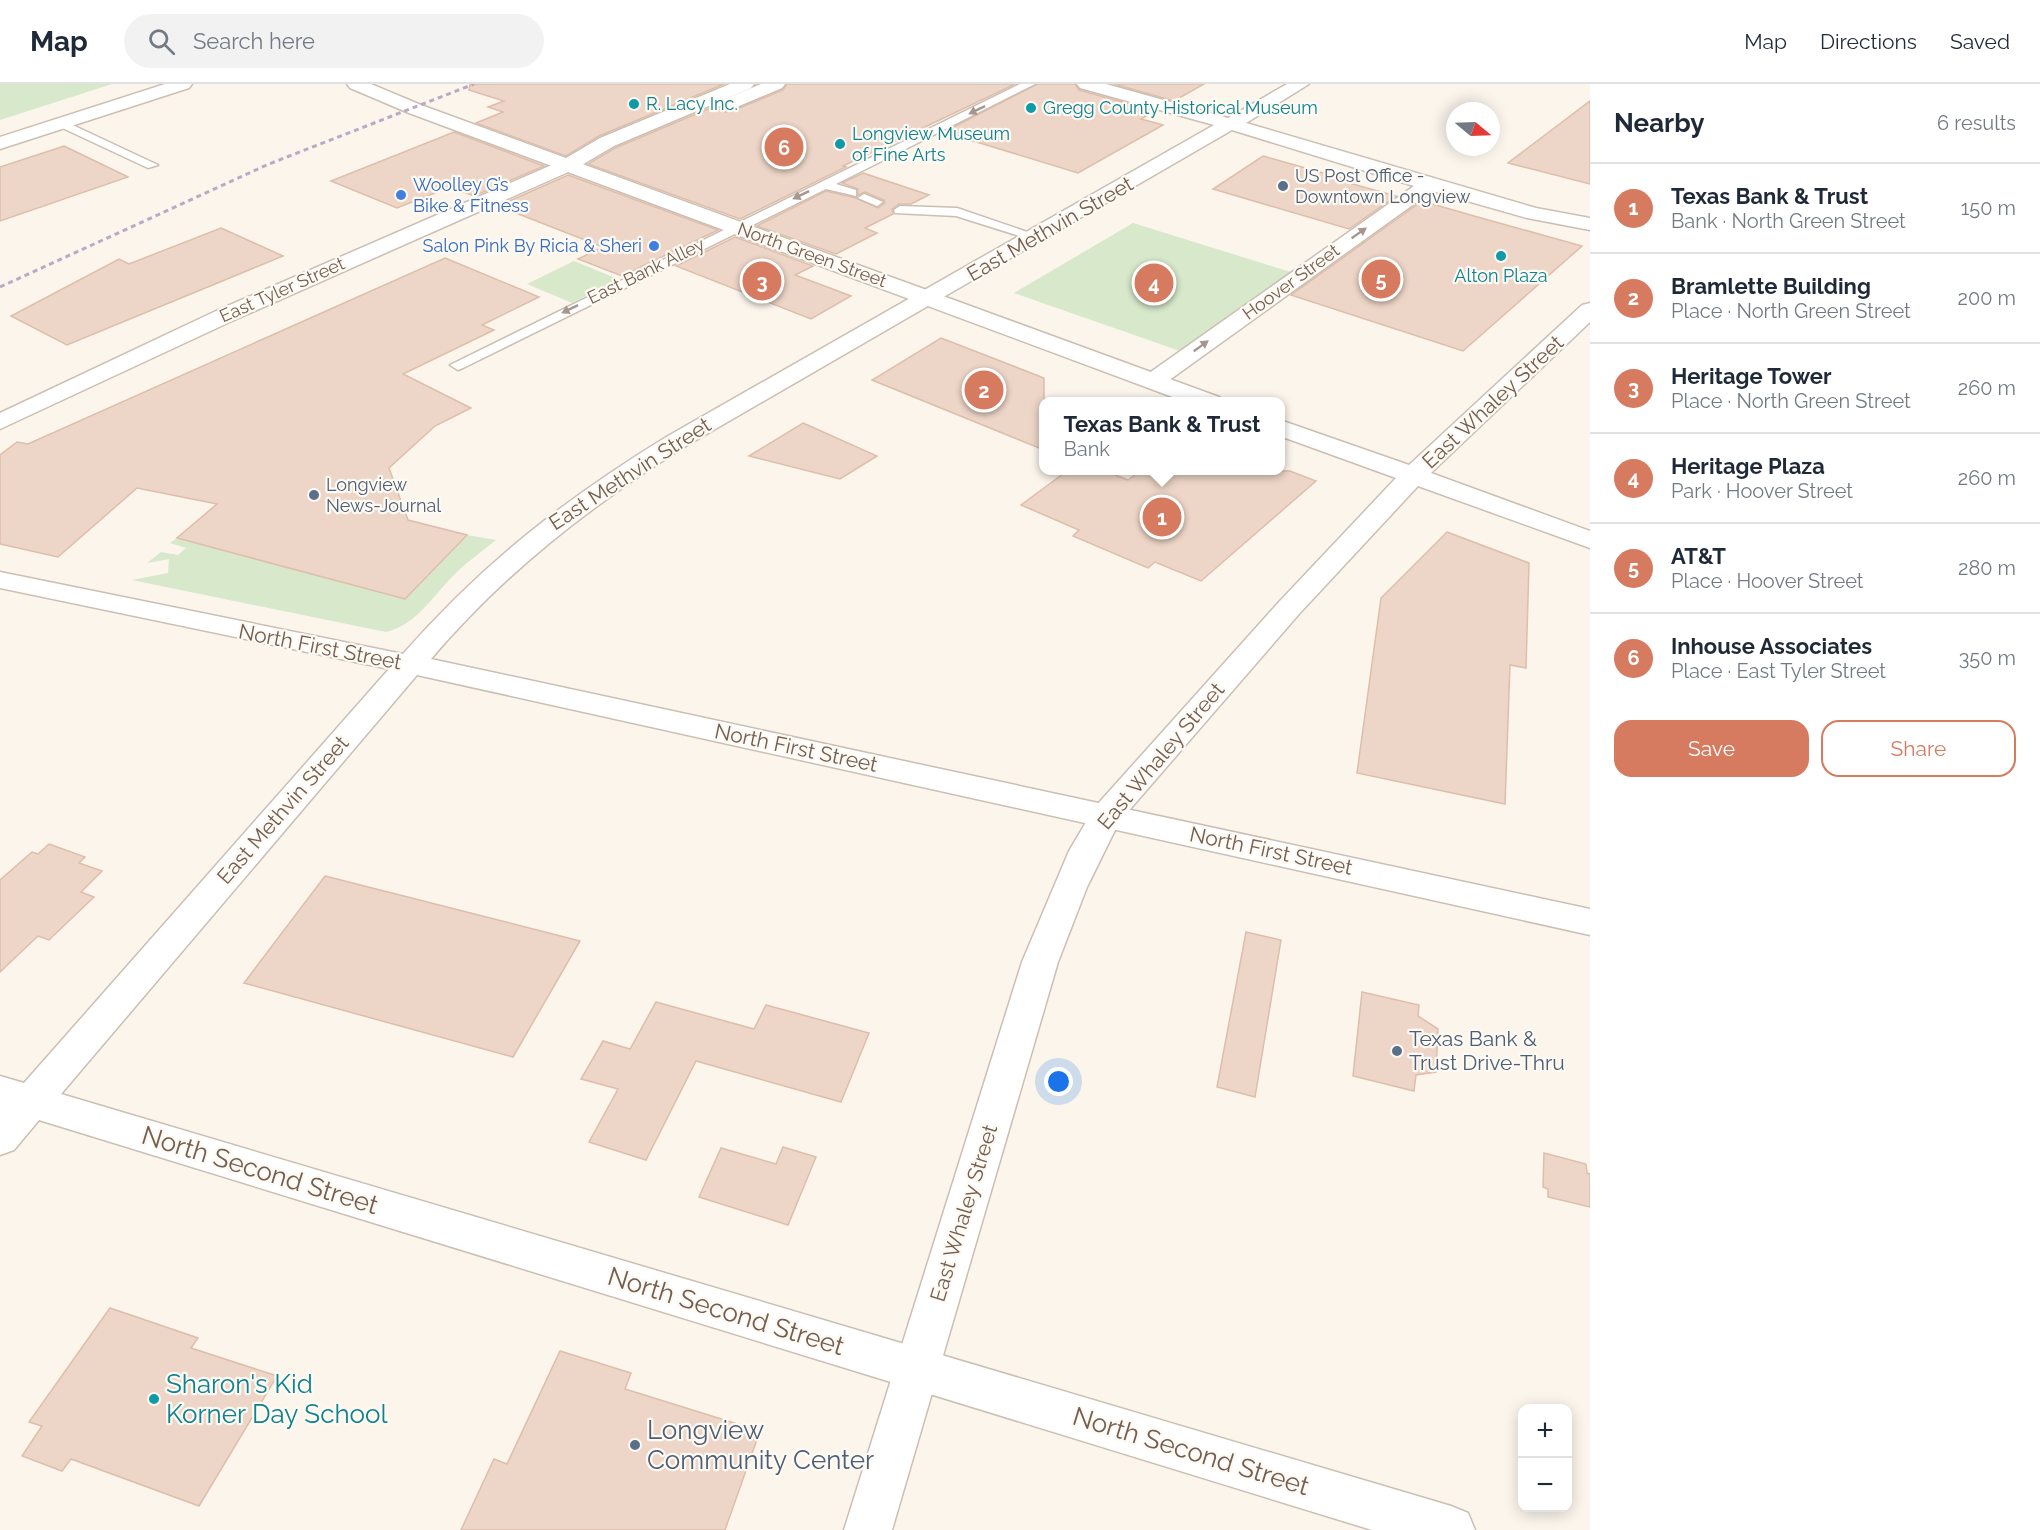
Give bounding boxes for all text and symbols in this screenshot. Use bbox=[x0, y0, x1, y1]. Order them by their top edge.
search box bbox=[124, 14, 544, 68]
text: Map bbox=[30, 25, 88, 58]
icon: search bbox=[145, 25, 178, 58]
text: Search here bbox=[193, 28, 315, 54]
text: Map bbox=[1744, 29, 1787, 54]
text: Directions bbox=[1820, 29, 1917, 54]
text: Saved bbox=[1950, 29, 2010, 54]
place label: R. Lacy Inc. bbox=[646, 93, 738, 114]
marker: R. Lacy Inc. bbox=[627, 97, 641, 111]
place label: Gregg County Historical Museum bbox=[1043, 97, 1318, 118]
marker: Gregg County Historical Museum bbox=[1024, 101, 1038, 115]
north arrow bbox=[1446, 102, 1500, 156]
one-way arrow bbox=[968, 105, 985, 114]
text: Nearby bbox=[1614, 108, 1704, 138]
text: 6 results bbox=[1937, 111, 2016, 135]
place label: Longview Museum of Fine Arts bbox=[852, 123, 1010, 165]
pin: 6 bbox=[764, 124, 804, 170]
marker: Longview Museum of Fine Arts bbox=[833, 137, 847, 151]
place label: US Post Office - Downtown Longview bbox=[1295, 165, 1471, 207]
street label: East Methvin Street bbox=[962, 171, 1137, 286]
place label: Woolley G’s Bike & Fitness bbox=[413, 174, 529, 216]
marker: US Post Office - Downtown Longview bbox=[1276, 179, 1290, 193]
text: Texas Bank & Trust bbox=[1671, 183, 1868, 209]
marker: Woolley G’s Bike & Fitness bbox=[394, 188, 408, 202]
one-way arrow bbox=[793, 191, 810, 200]
text: 1 bbox=[1629, 196, 1638, 220]
text: 150 m bbox=[1961, 196, 2016, 220]
text: Bank · North Green Street bbox=[1671, 209, 1906, 233]
street label: North Green Street bbox=[735, 218, 889, 291]
one-way arrow bbox=[1351, 227, 1367, 239]
street label: East Bank Alley bbox=[584, 233, 708, 308]
place label: Salon Pink By Ricia & Sheri bbox=[422, 235, 642, 256]
marker: Salon Pink By Ricia & Sheri bbox=[647, 239, 661, 253]
street label: Hoover Street bbox=[1238, 239, 1343, 324]
marker: Alton Plaza bbox=[1494, 249, 1508, 263]
street label: East Tyler Street bbox=[216, 253, 348, 327]
pin: 5 bbox=[1362, 256, 1400, 302]
pin: 3 bbox=[742, 258, 782, 304]
pin: 4 bbox=[1134, 260, 1174, 306]
place label: Alton Plaza bbox=[1454, 265, 1548, 286]
text: Bramlette Building bbox=[1671, 273, 1871, 299]
text: 2 bbox=[1628, 286, 1639, 310]
text: 200 m bbox=[1958, 286, 2016, 310]
text: Place · North Green Street bbox=[1671, 299, 1911, 323]
one-way arrow bbox=[561, 304, 578, 314]
street label: East Whaley Street bbox=[1417, 330, 1568, 473]
one-way arrow bbox=[1193, 341, 1208, 353]
text: Heritage Tower bbox=[1671, 363, 1831, 389]
pin: 2 bbox=[964, 368, 1004, 412]
text: 3 bbox=[1628, 376, 1639, 400]
text: 260 m bbox=[1958, 376, 2016, 400]
text: Place · North Green Street bbox=[1671, 389, 1911, 413]
popup bbox=[1039, 397, 1285, 475]
text: Texas Bank & Trust bbox=[1063, 411, 1261, 437]
street label: East Methvin Street bbox=[544, 412, 715, 535]
text: Bank bbox=[1063, 437, 1110, 461]
text: Heritage Plaza bbox=[1671, 453, 1825, 479]
text: 4 bbox=[1628, 466, 1639, 490]
text: 260 m bbox=[1958, 466, 2016, 490]
place label: Longview News-Journal bbox=[326, 474, 441, 516]
text: Park · Hoover Street bbox=[1671, 479, 1853, 503]
marker: Longview News-Journal bbox=[307, 488, 321, 502]
pin: 1 bbox=[1142, 494, 1182, 540]
text: AT&T bbox=[1671, 543, 1726, 569]
text: 5 bbox=[1628, 556, 1639, 580]
text: 280 m bbox=[1958, 556, 2016, 580]
text: Place · Hoover Street bbox=[1671, 569, 1864, 593]
street label: North First Street bbox=[236, 618, 404, 675]
text: Inhouse Associates bbox=[1671, 633, 1872, 659]
text: 6 bbox=[1627, 646, 1640, 670]
text: 350 m bbox=[1959, 646, 2016, 670]
text: Place · East Tyler Street bbox=[1671, 659, 1886, 683]
street label: East Whaley Street bbox=[1092, 677, 1229, 834]
street label: North First Street bbox=[713, 718, 880, 777]
button: Save bbox=[1614, 720, 1809, 777]
button: Share bbox=[1821, 720, 2016, 777]
street label: East Methvin Street bbox=[212, 731, 354, 889]
street label: North First Street bbox=[1188, 821, 1355, 880]
place label: Texas Bank & Trust Drive-Thru bbox=[1409, 1026, 1565, 1075]
marker: Texas Bank & Trust Drive-Thru bbox=[1390, 1044, 1404, 1058]
your location bbox=[1044, 1067, 1073, 1096]
street label: North Second Street bbox=[138, 1120, 382, 1220]
street label: East Whaley Street bbox=[925, 1121, 1002, 1304]
street label: North Second Street bbox=[604, 1261, 848, 1361]
place label: Sharon's Kid Korner Day School bbox=[166, 1369, 389, 1429]
marker: Sharon's Kid Korner Day School bbox=[147, 1392, 161, 1406]
street label: North Second Street bbox=[1069, 1401, 1313, 1501]
map controls bbox=[1518, 1404, 1572, 1512]
button: + bbox=[1518, 1404, 1572, 1458]
place label: Longview Community Center bbox=[647, 1415, 874, 1475]
marker: Longview Community Center bbox=[628, 1438, 642, 1452]
button: − bbox=[1518, 1458, 1572, 1512]

